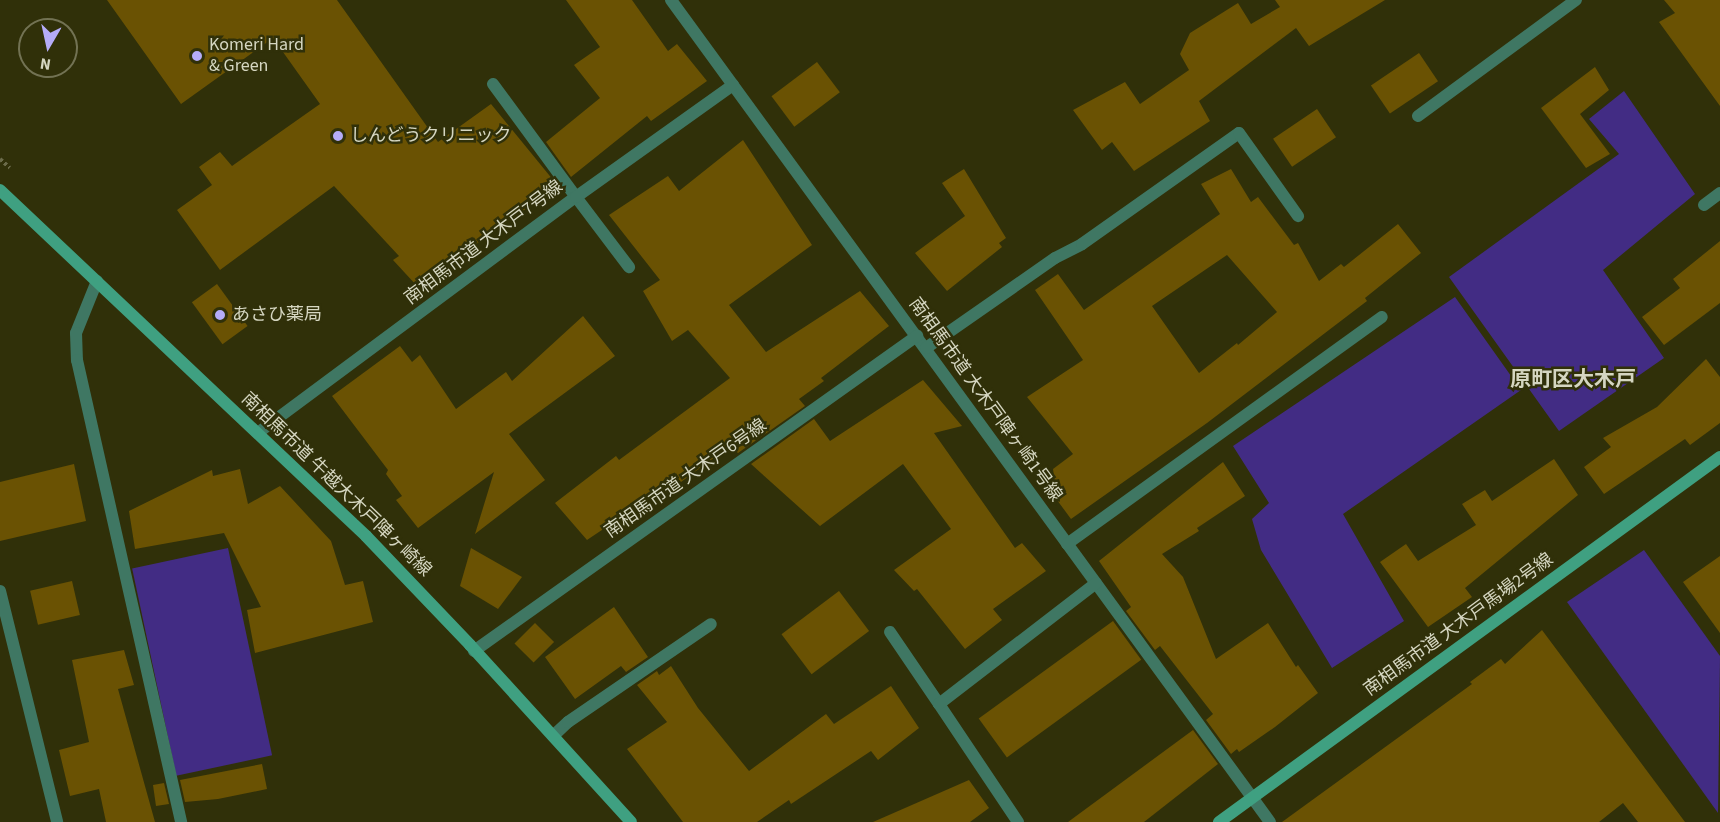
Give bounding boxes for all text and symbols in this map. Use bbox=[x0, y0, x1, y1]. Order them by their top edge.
north arrow bbox=[18, 18, 78, 78]
place label: Komeri Hard & Green bbox=[209, 35, 304, 78]
marker: Komeri Hard & Green bbox=[190, 49, 204, 63]
text: N bbox=[39, 52, 52, 76]
place label: しんどうクリニック bbox=[350, 125, 512, 147]
marker: しんどうクリニック bbox=[331, 129, 345, 143]
street label: 南相馬市道 大木戸7号線 bbox=[401, 176, 567, 310]
street label: 南相馬市道 大木戸陣ヶ崎1号線 bbox=[904, 294, 1066, 506]
place label: あさひ薬局 bbox=[232, 304, 322, 326]
marker: あさひ薬局 bbox=[213, 308, 227, 322]
district label: 原町区大木戸 bbox=[1510, 366, 1636, 392]
street label: 南相馬市道 牛越大木戸陣ヶ崎線 bbox=[237, 388, 435, 582]
street label: 南相馬市道 大木戸6号線 bbox=[601, 415, 771, 543]
street label: 南相馬市道 大木戸馬場2号線 bbox=[1360, 549, 1558, 701]

